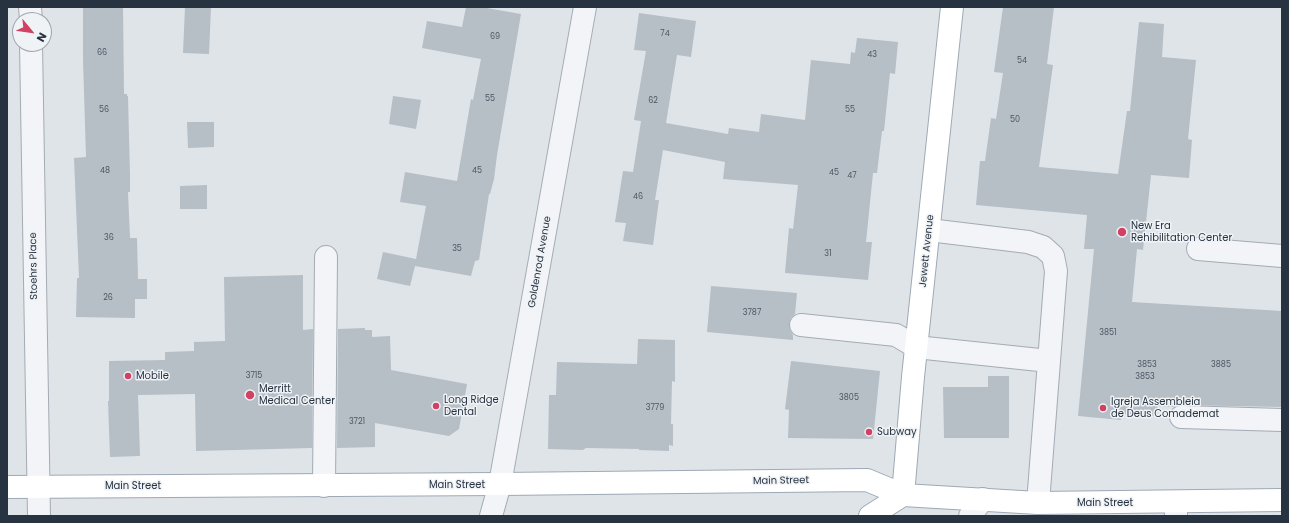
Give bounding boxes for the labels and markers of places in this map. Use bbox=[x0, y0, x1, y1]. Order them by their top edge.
place label: New Era Rehibilitation Center bbox=[1131, 220, 1232, 244]
marker: New Era Rehibilitation Center bbox=[1116, 226, 1128, 238]
place label: Mobile bbox=[136, 370, 169, 382]
marker: Mobile bbox=[123, 371, 133, 381]
place label: Merritt Medical Center bbox=[259, 383, 335, 406]
marker: Merritt Medical Center bbox=[244, 389, 256, 401]
place label: Long Ridge Dental bbox=[444, 394, 499, 418]
place label: Igreja Assembleia de Deus Comademat bbox=[1111, 396, 1219, 420]
marker: Long Ridge Dental bbox=[431, 401, 441, 411]
marker: Igreja Assembleia de Deus Comademat bbox=[1098, 403, 1108, 413]
place label: Subway bbox=[877, 426, 917, 438]
marker: Subway bbox=[864, 427, 874, 437]

